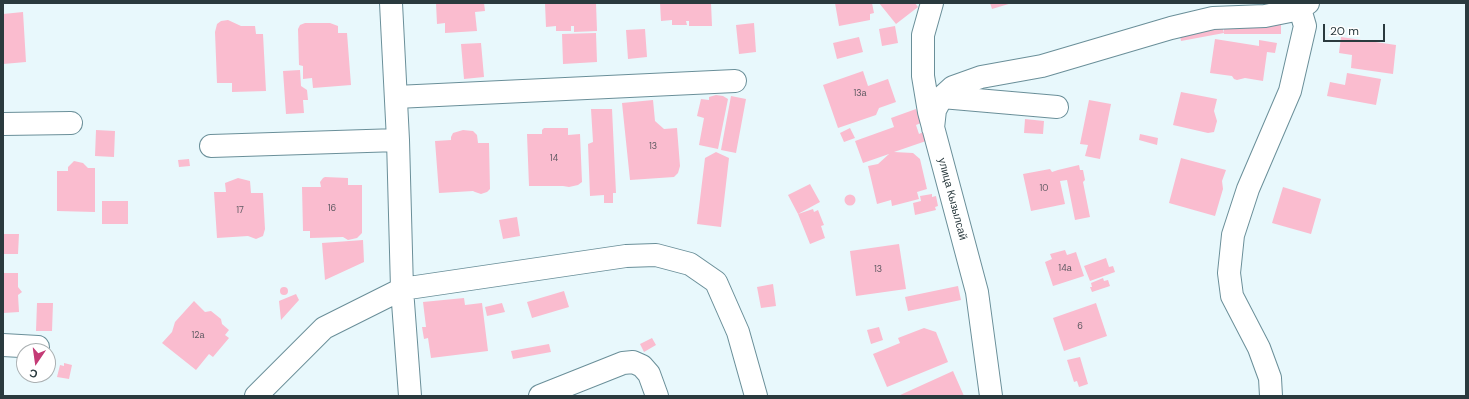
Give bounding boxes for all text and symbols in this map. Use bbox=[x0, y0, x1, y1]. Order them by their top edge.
scale bar bbox=[1325, 16, 1387, 42]
text: 20 m bbox=[1330, 23, 1359, 39]
house number: 13а bbox=[853, 89, 867, 99]
house number: 13 bbox=[649, 142, 657, 152]
house number: 14 bbox=[550, 154, 558, 164]
street label: улица Кызылсай bbox=[935, 156, 969, 242]
house number: 10 bbox=[1040, 184, 1048, 194]
house number: 16 bbox=[328, 204, 336, 214]
house number: 17 bbox=[236, 206, 244, 216]
house number: 14а bbox=[1058, 264, 1072, 274]
house number: 13 bbox=[874, 265, 882, 275]
house number: 6 bbox=[1077, 322, 1083, 332]
house number: 12а bbox=[192, 331, 204, 341]
north arrow bbox=[16, 343, 56, 383]
text: С bbox=[28, 366, 39, 381]

